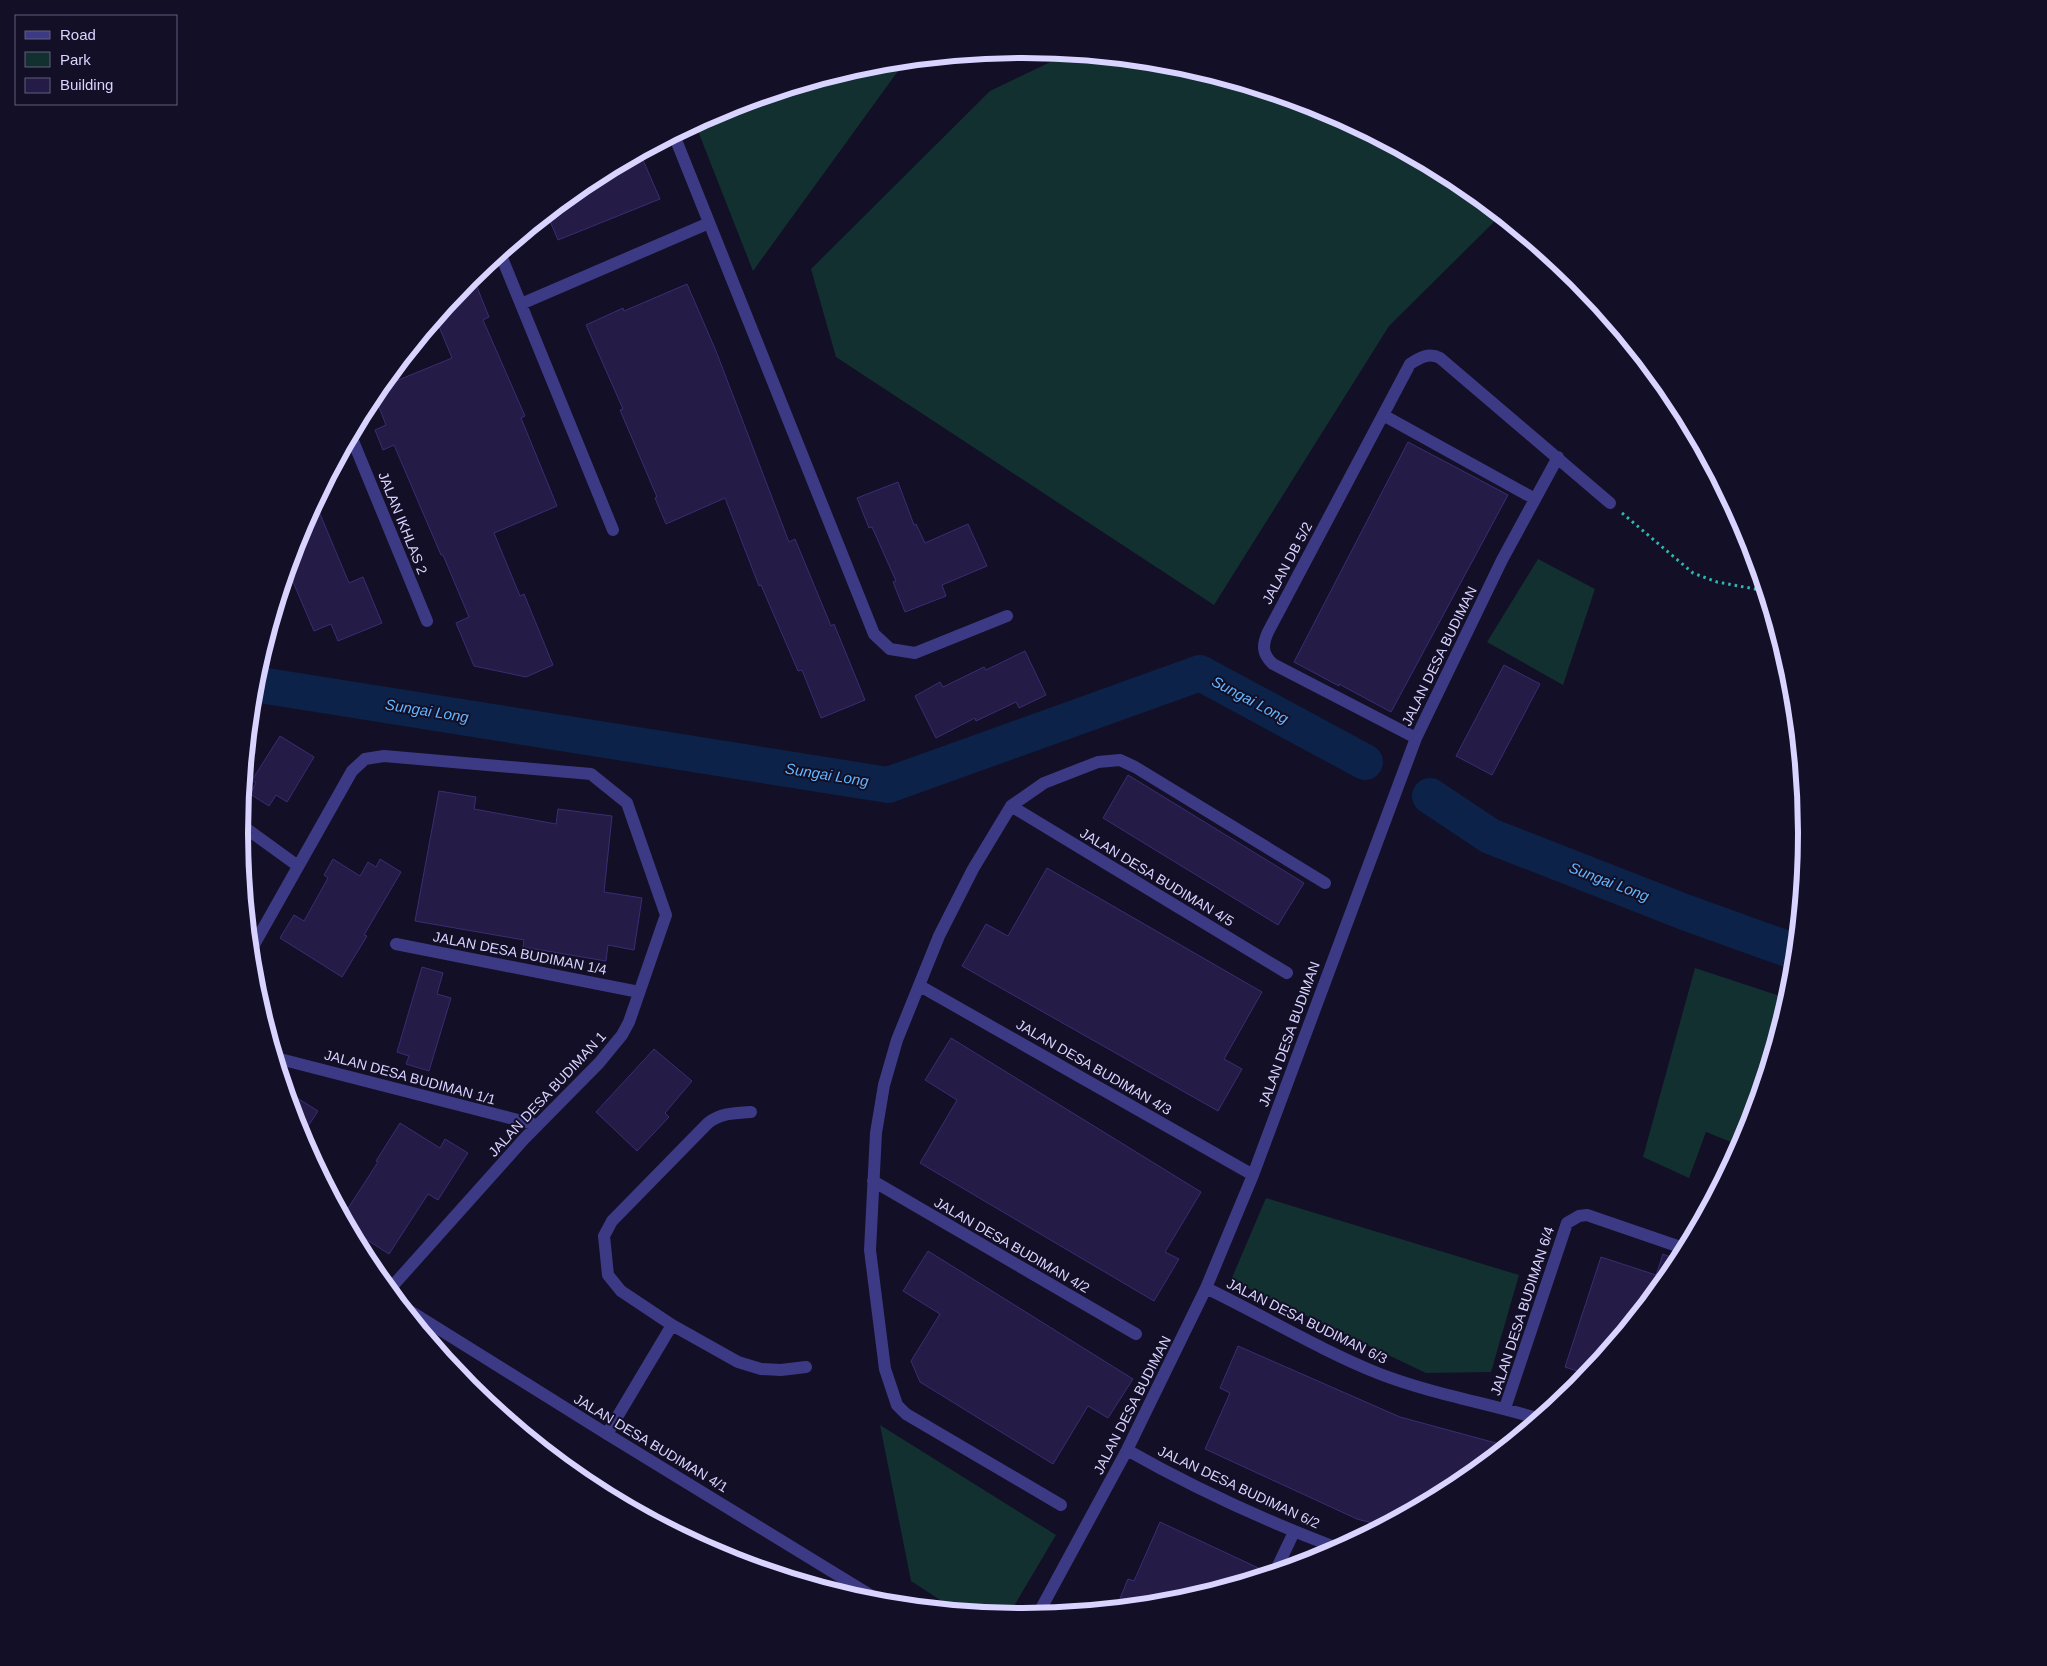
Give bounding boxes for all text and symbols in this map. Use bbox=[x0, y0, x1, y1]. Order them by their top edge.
legend bbox=[15, 15, 178, 105]
text: Road bbox=[60, 26, 96, 43]
text: Park bbox=[60, 51, 91, 68]
text: Building bbox=[60, 76, 113, 93]
street label: JALAN IKHLAS 2 bbox=[375, 470, 431, 577]
street label: JALAN DB 5/2 bbox=[1259, 519, 1315, 607]
street label: JALAN DESA BUDIMAN bbox=[1398, 584, 1480, 728]
water label: Sungai Long bbox=[1209, 672, 1292, 727]
water label: Sungai Long bbox=[384, 696, 471, 726]
water label: Sungai Long bbox=[784, 760, 871, 790]
street label: JALAN DESA BUDIMAN 4/5 bbox=[1077, 825, 1237, 929]
water label: Sungai Long bbox=[1567, 859, 1652, 905]
street label: JALAN DESA BUDIMAN 1/4 bbox=[432, 928, 608, 978]
street label: JALAN DESA BUDIMAN bbox=[1255, 959, 1323, 1109]
street label: JALAN DESA BUDIMAN 4/3 bbox=[1014, 1016, 1175, 1118]
street label: JALAN DESA BUDIMAN 1 bbox=[485, 1028, 609, 1160]
street label: JALAN DESA BUDIMAN 1/1 bbox=[323, 1046, 498, 1108]
street label: JALAN DESA BUDIMAN 4/2 bbox=[932, 1194, 1093, 1296]
street label: JALAN DESA BUDIMAN 6/4 bbox=[1487, 1224, 1557, 1397]
street label: JALAN DESA BUDIMAN 6/3 bbox=[1224, 1275, 1390, 1367]
street label: JALAN DESA BUDIMAN bbox=[1090, 1333, 1174, 1477]
street label: JALAN DESA BUDIMAN 4/1 bbox=[571, 1391, 731, 1495]
street label: JALAN DESA BUDIMAN 6/2 bbox=[1156, 1442, 1323, 1532]

